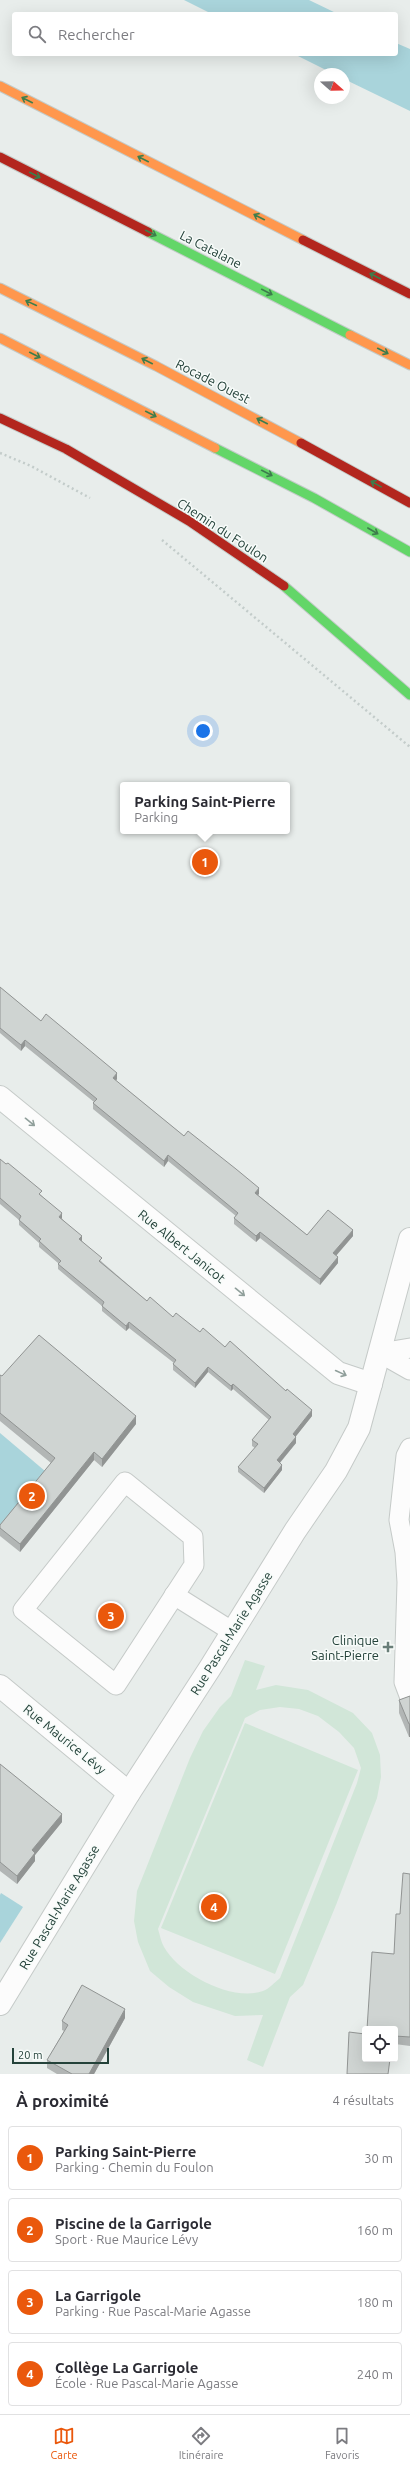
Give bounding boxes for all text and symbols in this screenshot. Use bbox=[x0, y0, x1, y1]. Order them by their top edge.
search box bbox=[12, 12, 398, 56]
icon: search bbox=[26, 23, 48, 45]
text: Rechercher bbox=[58, 26, 135, 43]
north arrow bbox=[314, 68, 350, 104]
one-way arrow bbox=[21, 96, 33, 103]
one-way arrow bbox=[137, 155, 149, 162]
one-way arrow bbox=[29, 172, 41, 179]
one-way arrow bbox=[253, 213, 265, 220]
street label: La Catalane bbox=[178, 227, 244, 271]
one-way arrow bbox=[145, 230, 157, 238]
one-way arrow bbox=[369, 272, 381, 279]
one-way arrow bbox=[261, 289, 273, 296]
one-way arrow bbox=[25, 299, 37, 306]
one-way arrow bbox=[376, 348, 388, 355]
one-way arrow bbox=[29, 352, 41, 359]
street label: Rocade Ouest bbox=[173, 356, 253, 406]
one-way arrow bbox=[141, 357, 153, 364]
one-way arrow bbox=[145, 411, 157, 418]
one-way arrow bbox=[257, 417, 269, 424]
one-way arrow bbox=[260, 470, 272, 477]
one-way arrow bbox=[370, 480, 382, 488]
street label: Chemin du Foulon bbox=[175, 495, 271, 565]
one-way arrow bbox=[366, 527, 378, 535]
your location bbox=[193, 721, 213, 741]
popup bbox=[120, 782, 290, 834]
text: Parking Saint-Pierre bbox=[134, 793, 276, 810]
text: Parking bbox=[134, 810, 178, 824]
pin: 1 bbox=[192, 847, 218, 877]
one-way arrow bbox=[25, 1117, 36, 1126]
street label: Rue Albert Janicot bbox=[136, 1207, 228, 1285]
one-way arrow bbox=[234, 1288, 245, 1297]
one-way arrow bbox=[335, 1370, 347, 1377]
pin: 2 bbox=[19, 1481, 45, 1511]
street label: Rue Pascal-Marie Agasse bbox=[187, 1569, 275, 1697]
pin: 3 bbox=[98, 1601, 124, 1631]
place label: Clinique Saint-Pierre bbox=[311, 1633, 379, 1662]
marker: Clinique Saint-Pierre bbox=[382, 1641, 394, 1653]
street label: Rue Maurice Lévy bbox=[21, 1701, 109, 1777]
street label: Rue Pascal-Marie Agasse bbox=[16, 1842, 102, 1972]
pin: 4 bbox=[201, 1892, 227, 1922]
map controls bbox=[362, 2026, 398, 2062]
button: locate bbox=[362, 2026, 398, 2062]
scale bar bbox=[12, 2046, 109, 2065]
text: 20 m bbox=[18, 2049, 42, 2061]
text: À proximité bbox=[16, 2091, 109, 2110]
text: 4 résultats bbox=[333, 2093, 394, 2107]
text: Parking Saint-Pierre bbox=[55, 2143, 196, 2160]
text: 1 bbox=[26, 2151, 34, 2165]
text: 30 m bbox=[364, 2151, 393, 2165]
text: Parking · Chemin du Foulon bbox=[55, 2160, 214, 2174]
text: Piscine de la Garrigole bbox=[55, 2215, 212, 2232]
text: 2 bbox=[26, 2223, 34, 2237]
text: 160 m bbox=[357, 2223, 393, 2237]
text: Sport · Rue Maurice Lévy bbox=[55, 2232, 198, 2246]
text: La Garrigole bbox=[55, 2287, 141, 2304]
text: 3 bbox=[26, 2295, 34, 2309]
text: 180 m bbox=[357, 2295, 393, 2309]
text: Parking · Rue Pascal-Marie Agasse bbox=[55, 2304, 251, 2318]
text: Collège La Garrigole bbox=[55, 2359, 198, 2376]
text: 4 bbox=[26, 2367, 34, 2381]
text: 240 m bbox=[357, 2367, 393, 2381]
text: École · Rue Pascal-Marie Agasse bbox=[55, 2376, 238, 2390]
tab: Carte bbox=[51, 2425, 78, 2461]
tab: Itinéraire bbox=[179, 2425, 224, 2461]
tab: Favoris bbox=[325, 2425, 359, 2461]

